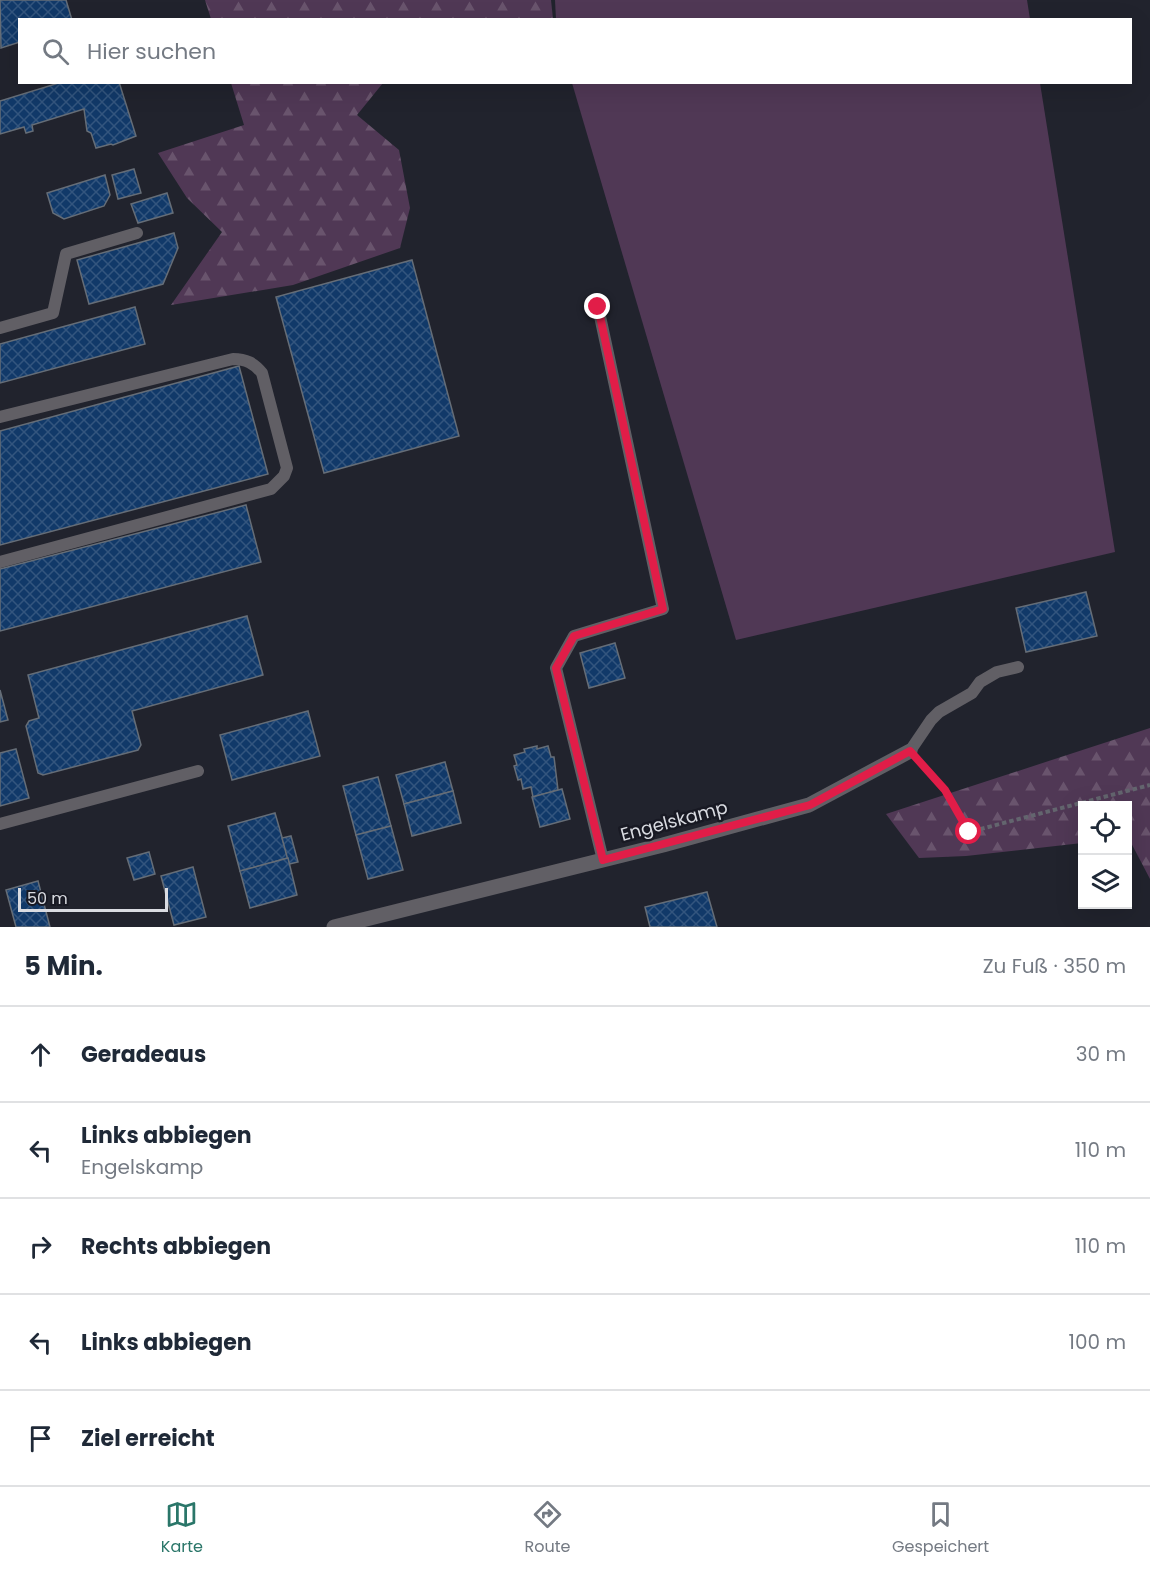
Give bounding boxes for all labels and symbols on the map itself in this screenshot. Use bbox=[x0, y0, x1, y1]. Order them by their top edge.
route end bbox=[584, 293, 610, 319]
street label: Engelskamp bbox=[617, 794, 730, 847]
route start bbox=[955, 818, 981, 844]
scale bar bbox=[18, 885, 168, 912]

